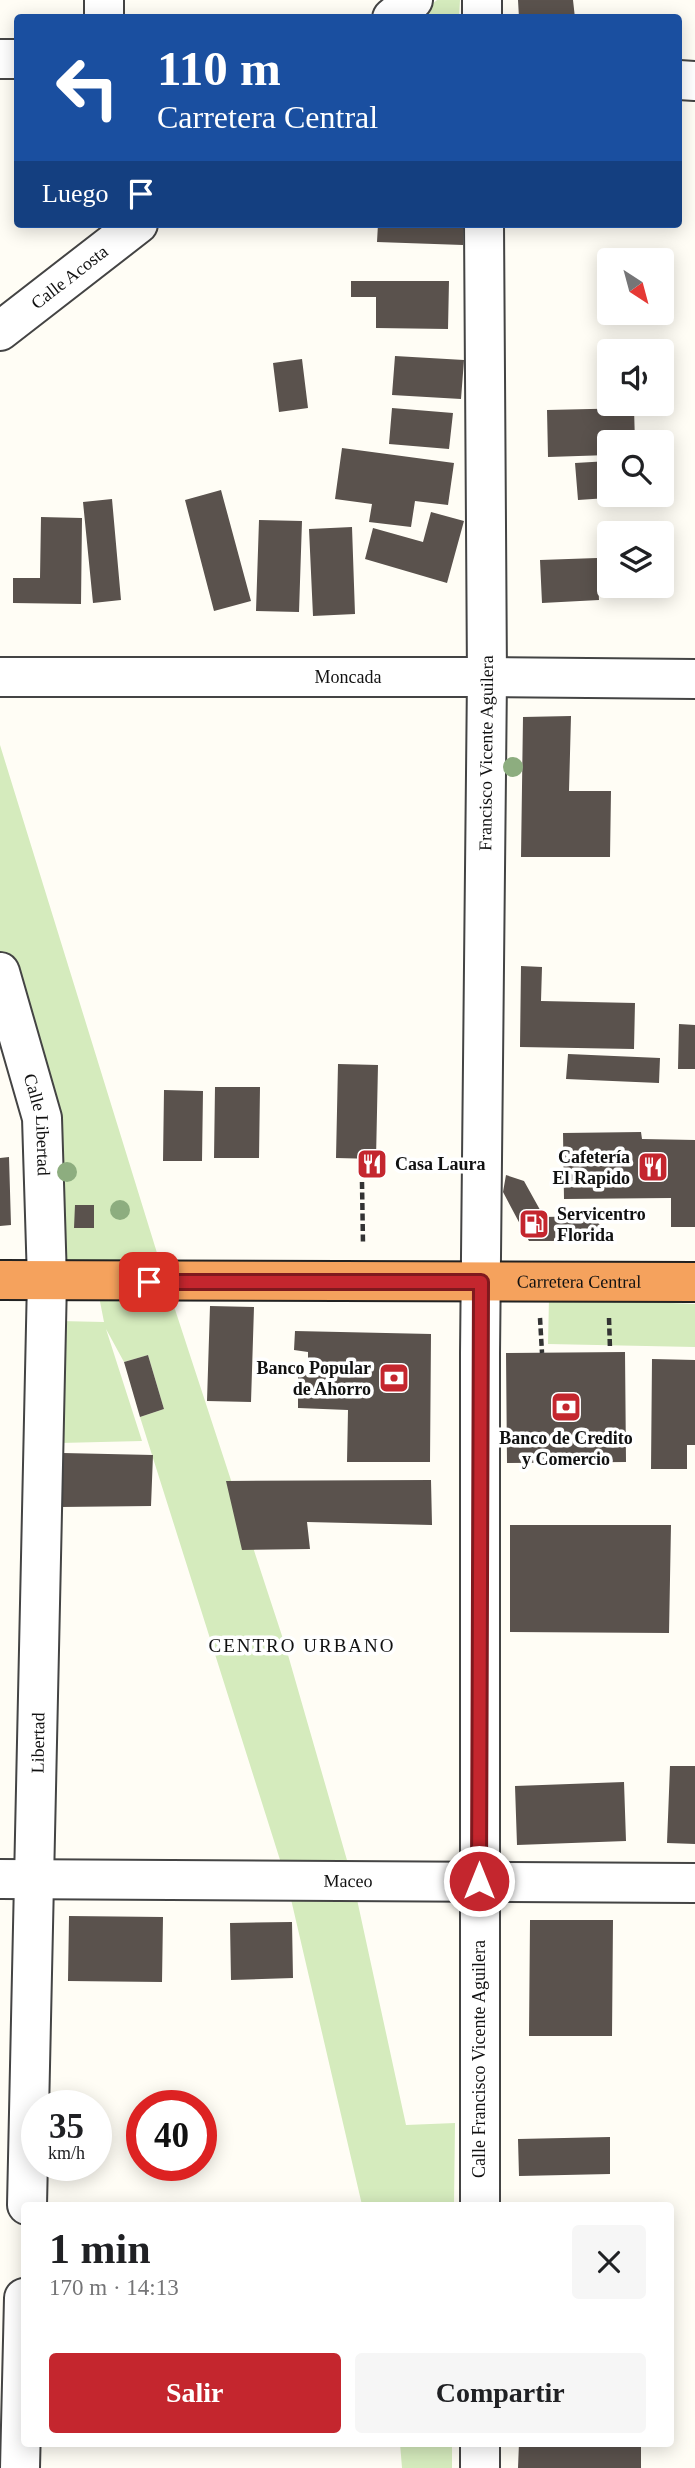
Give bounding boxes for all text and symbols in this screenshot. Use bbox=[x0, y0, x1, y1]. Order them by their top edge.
text: 110 m bbox=[157, 41, 281, 96]
icon: left bbox=[42, 42, 133, 133]
text: Carretera Central bbox=[157, 99, 378, 135]
icon: arrive bbox=[122, 175, 160, 213]
text: Luego bbox=[42, 179, 108, 208]
street label: Calle Acosta bbox=[27, 241, 112, 313]
north arrow bbox=[597, 248, 674, 326]
map controls bbox=[597, 248, 674, 598]
button: sound bbox=[597, 339, 674, 416]
button: search bbox=[597, 430, 674, 507]
button: layers bbox=[597, 521, 674, 598]
street label: Francisco Vicente Aguilera bbox=[475, 655, 497, 851]
street label: Moncada bbox=[314, 667, 382, 687]
street label: Calle Libertad bbox=[20, 1071, 54, 1176]
restaurant icon: Casa Laura bbox=[355, 1147, 389, 1181]
place label: Cafetería El Rapido bbox=[552, 1147, 630, 1188]
restaurant icon: Cafetería El Rapido bbox=[636, 1150, 670, 1184]
place label: Casa Laura bbox=[395, 1154, 486, 1174]
place label: Servicentro Florida bbox=[557, 1204, 646, 1245]
fuel station icon: Servicentro Florida bbox=[517, 1207, 551, 1241]
pin bbox=[119, 1252, 179, 1312]
icon: arrive bbox=[130, 1263, 168, 1301]
street label: Carretera Central bbox=[517, 1271, 641, 1292]
place label: Banco Popular de Ahorro bbox=[256, 1358, 371, 1399]
bank icon: Banco Popular de Ahorro bbox=[377, 1361, 411, 1395]
bank icon: Banco de Credito y Comercio bbox=[549, 1390, 583, 1424]
place label: Banco de Credito y Comercio bbox=[499, 1428, 633, 1469]
district label: CENTRO URBANO bbox=[209, 1635, 395, 1656]
street label: Libertad bbox=[27, 1712, 49, 1774]
position arrow bbox=[442, 1844, 516, 1918]
street label: Maceo bbox=[323, 1871, 373, 1891]
street label: Calle Francisco Vicente Aguilera bbox=[469, 1940, 489, 2178]
speed limit sign: 40 bbox=[126, 2090, 217, 2181]
text: 35 bbox=[49, 2107, 84, 2146]
text: km/h bbox=[48, 2143, 85, 2163]
button: close bbox=[572, 2225, 646, 2299]
text: 1 min bbox=[49, 2226, 151, 2272]
text: 170 m · 14:13 bbox=[49, 2275, 179, 2300]
button: Salir bbox=[49, 2353, 341, 2433]
button: Compartir bbox=[355, 2353, 646, 2433]

